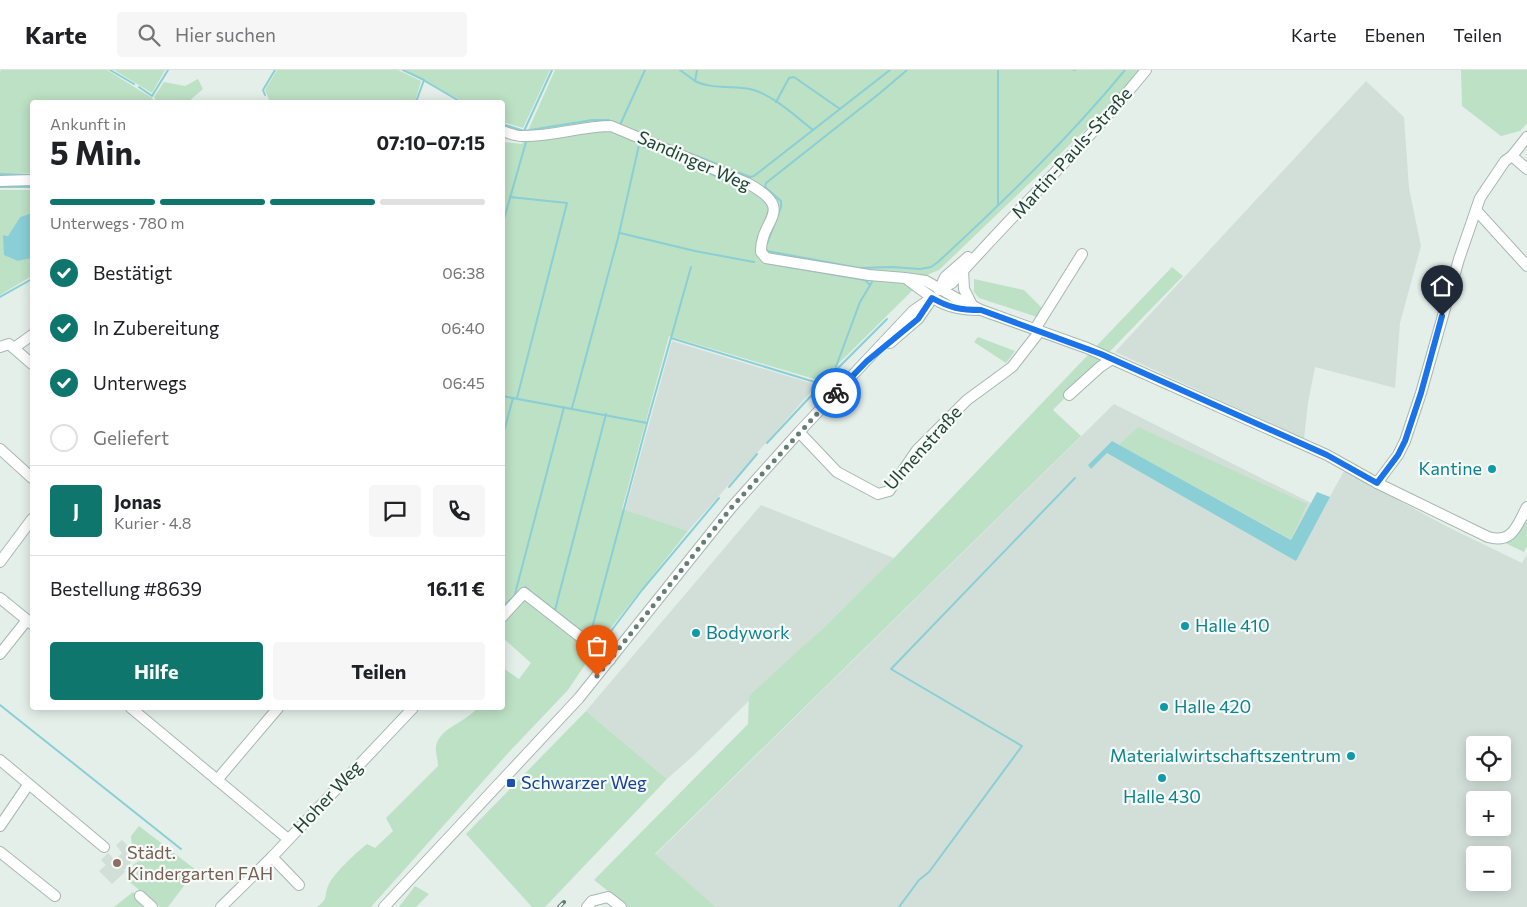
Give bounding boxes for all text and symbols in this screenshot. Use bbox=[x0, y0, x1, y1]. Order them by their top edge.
search box bbox=[117, 12, 467, 57]
text: Karte bbox=[25, 20, 87, 49]
icon: search bbox=[135, 21, 163, 49]
text: Hier suchen bbox=[175, 23, 276, 46]
text: Karte bbox=[1291, 24, 1336, 46]
text: Ebenen bbox=[1364, 24, 1425, 46]
text: Teilen bbox=[1453, 24, 1502, 46]
street label: Martin-Pauls-Straße bbox=[1006, 82, 1136, 223]
text: Ankunft in bbox=[50, 114, 126, 133]
street label: Sandinger Weg bbox=[634, 125, 755, 195]
text: 07:10–07:15 bbox=[377, 131, 485, 154]
text: 5 Min. bbox=[50, 132, 142, 172]
text: Unterwegs · 780 m bbox=[50, 213, 185, 232]
icon: check bbox=[50, 259, 78, 287]
text: Bestätigt bbox=[93, 261, 172, 284]
text: 06:38 bbox=[442, 263, 485, 282]
pin bbox=[1421, 265, 1463, 316]
icon: home bbox=[1428, 272, 1456, 300]
icon: check bbox=[50, 314, 78, 342]
text: In Zubereitung bbox=[93, 316, 219, 339]
text: 06:40 bbox=[441, 318, 485, 337]
courier bbox=[811, 368, 861, 418]
icon: check bbox=[50, 369, 78, 397]
text: Unterwegs bbox=[93, 371, 187, 394]
text: 06:45 bbox=[442, 373, 485, 392]
icon: bike bbox=[822, 379, 850, 407]
street label: Ulmenstraße bbox=[879, 401, 966, 494]
text: Geliefert bbox=[93, 426, 169, 449]
place label: Kantine bbox=[1418, 457, 1482, 479]
marker: Kantine bbox=[1486, 463, 1498, 475]
button: chat bbox=[369, 485, 421, 537]
button: phone bbox=[433, 485, 485, 537]
text: Jonas bbox=[114, 490, 161, 513]
text: J bbox=[73, 499, 79, 522]
text: Kurier · 4.8 bbox=[114, 513, 191, 532]
text: Bestellung #8639 bbox=[50, 577, 202, 600]
text: 16.11 € bbox=[427, 577, 485, 600]
place label: Halle 410 bbox=[1195, 614, 1270, 636]
marker: Halle 410 bbox=[1179, 620, 1191, 632]
place label: Bodywork bbox=[706, 621, 790, 643]
pin bbox=[576, 625, 618, 676]
marker: Bodywork bbox=[690, 627, 702, 639]
icon: bag bbox=[583, 632, 611, 660]
button: Hilfe bbox=[50, 642, 263, 700]
button: Teilen bbox=[273, 642, 485, 700]
place label: Halle 420 bbox=[1174, 695, 1251, 717]
marker: Halle 420 bbox=[1158, 701, 1170, 713]
map controls bbox=[1466, 736, 1511, 891]
button: locate bbox=[1466, 736, 1511, 781]
place label: Materialwirtschaftszentrum bbox=[1110, 744, 1341, 766]
marker: Materialwirtschaftszentrum bbox=[1345, 750, 1357, 762]
street label: Hoher Weg bbox=[288, 755, 367, 837]
place label: Schwarzer Weg bbox=[521, 771, 647, 793]
marker: Halle 430 bbox=[1156, 772, 1168, 784]
marker: Schwarzer Weg bbox=[505, 777, 517, 789]
place label: Halle 430 bbox=[1123, 785, 1201, 807]
button: + bbox=[1466, 791, 1511, 836]
place label: Städt. Kindergarten FAH bbox=[127, 841, 273, 884]
button: − bbox=[1466, 846, 1511, 891]
marker: Städt. Kindergarten FAH bbox=[111, 857, 123, 869]

